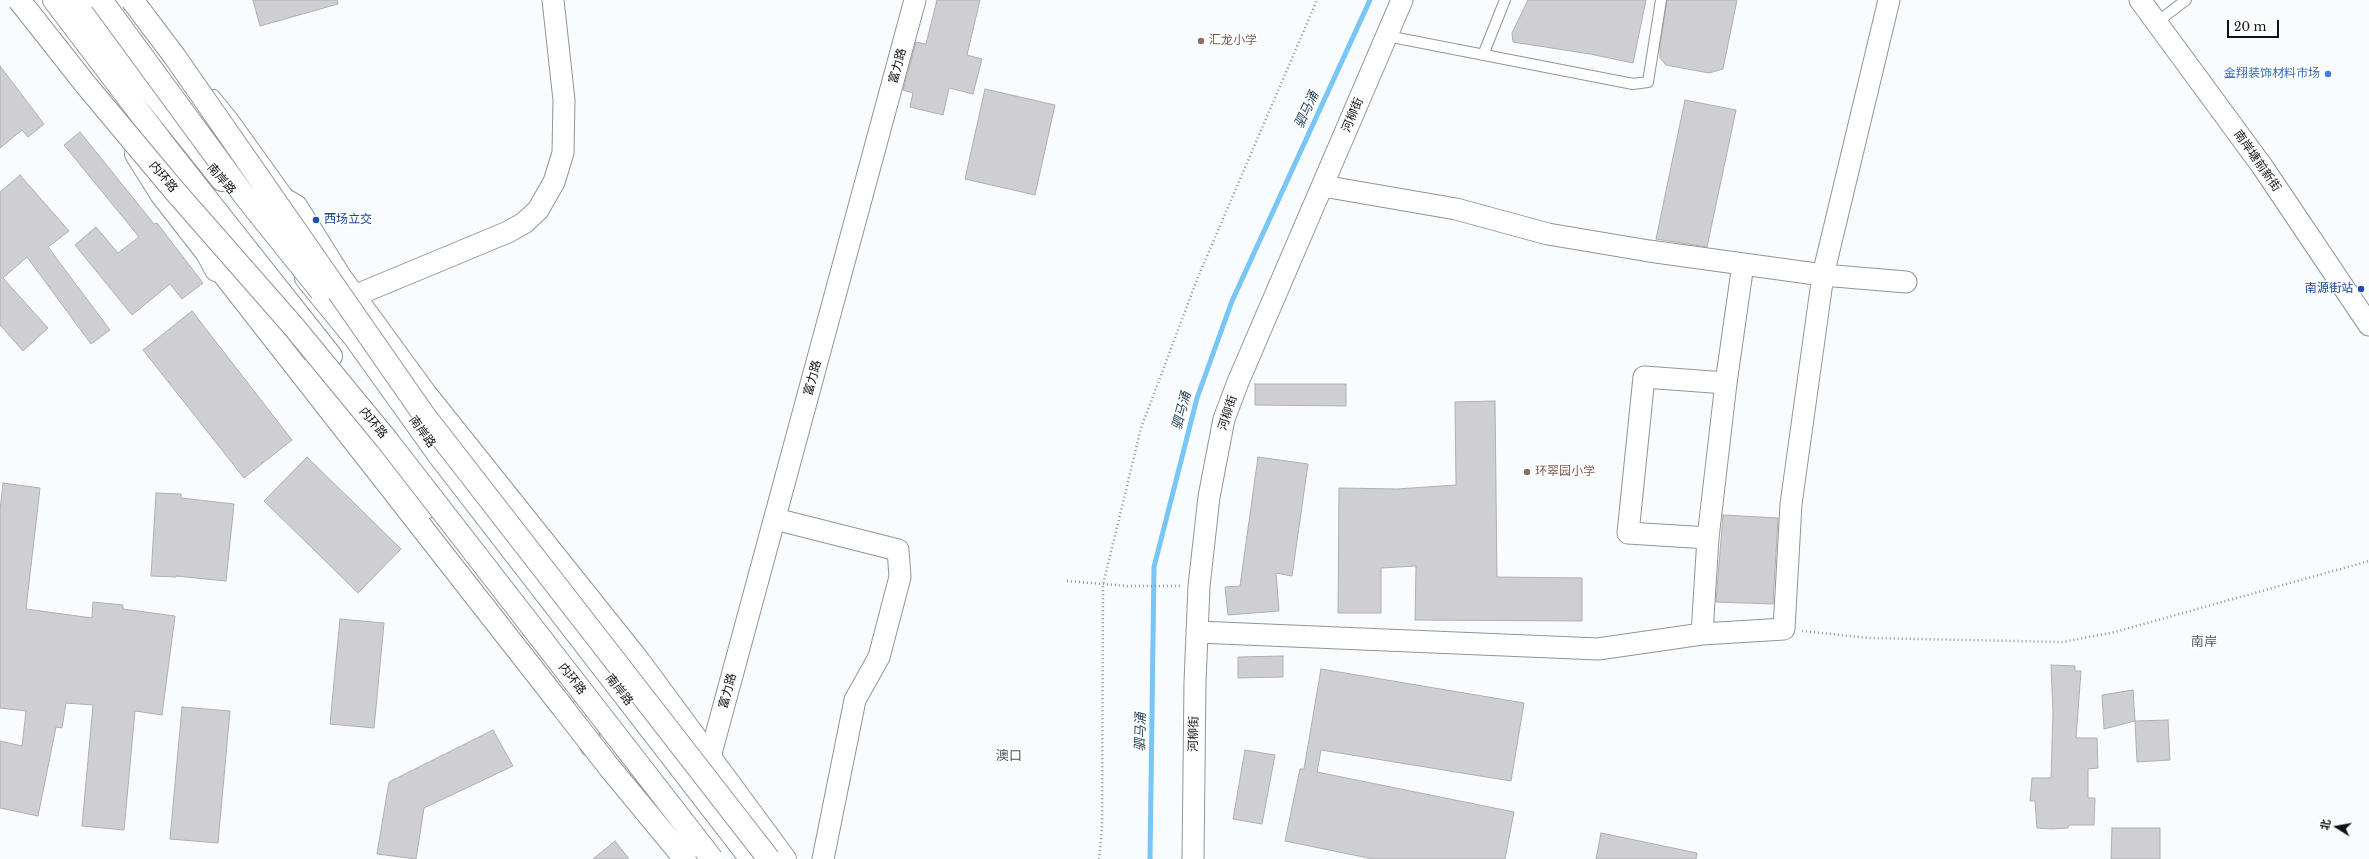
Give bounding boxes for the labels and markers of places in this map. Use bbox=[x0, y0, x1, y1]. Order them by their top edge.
place label: 汇龙小学 bbox=[1209, 34, 1257, 48]
marker: 汇龙小学 bbox=[1196, 36, 1206, 46]
place label: 金翔装饰材料市场 bbox=[2224, 67, 2320, 81]
marker: 金翔装饰材料市场 bbox=[2323, 69, 2333, 79]
place label: 西场立交 bbox=[324, 213, 372, 227]
marker: 西场立交 bbox=[311, 215, 321, 225]
place label: 南源街站 bbox=[2305, 282, 2353, 296]
marker: 南源街站 bbox=[2356, 284, 2366, 294]
place label: 环翠园小学 bbox=[1535, 465, 1595, 479]
marker: 环翠园小学 bbox=[1522, 467, 1532, 477]

